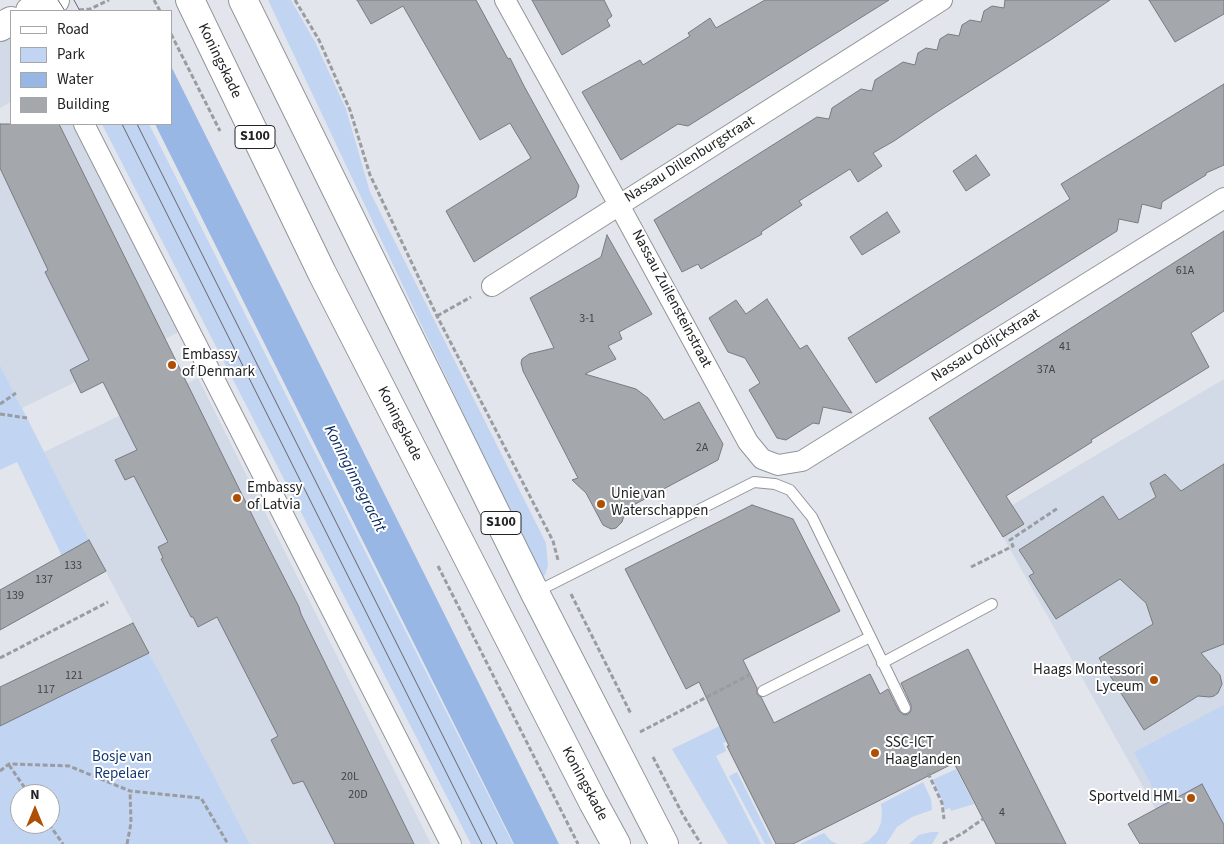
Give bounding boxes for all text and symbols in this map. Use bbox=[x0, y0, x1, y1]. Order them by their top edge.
legend bbox=[10, 10, 172, 125]
text: Road bbox=[57, 19, 89, 40]
street label: Koningskade bbox=[193, 21, 245, 101]
text: Park bbox=[57, 44, 85, 65]
text: Water bbox=[57, 69, 93, 90]
text: Building bbox=[57, 94, 109, 115]
street label: Nassau Dillenburgstraat bbox=[622, 113, 758, 207]
road number: S100 bbox=[235, 125, 275, 148]
street label: Nassau Zuilensteinstraat bbox=[627, 227, 715, 371]
house number: 61A bbox=[1176, 264, 1194, 278]
street label: Nassau Odijckstraat bbox=[928, 305, 1044, 387]
house number: 3-1 bbox=[579, 312, 595, 326]
house number: 41 bbox=[1059, 340, 1071, 354]
place label: Embassy of Denmark bbox=[182, 347, 255, 382]
marker: Embassy of Denmark bbox=[166, 359, 178, 371]
house number: 37A bbox=[1037, 363, 1055, 377]
street label: Koningskade bbox=[373, 384, 425, 464]
water label: Koninginnegracht bbox=[319, 422, 389, 536]
house number: 2A bbox=[696, 441, 708, 455]
place label: Embassy of Latvia bbox=[247, 480, 303, 515]
place label: Unie van Waterschappen bbox=[611, 486, 708, 521]
marker: Embassy of Latvia bbox=[231, 492, 243, 504]
marker: Unie van Waterschappen bbox=[595, 498, 607, 510]
road number: S100 bbox=[481, 512, 521, 534]
house number: 133 bbox=[64, 559, 82, 573]
house number: 137 bbox=[35, 573, 53, 587]
house number: 139 bbox=[6, 589, 24, 603]
place label: Haags Montessori Lyceum bbox=[1033, 662, 1144, 697]
house number: 121 bbox=[65, 669, 83, 683]
marker: Haags Montessori Lyceum bbox=[1148, 674, 1160, 686]
house number: 117 bbox=[37, 683, 55, 697]
place label: SSC-ICT Haaglanden bbox=[885, 735, 961, 770]
street label: Koningskade bbox=[557, 744, 611, 824]
marker: SSC-ICT Haaglanden bbox=[869, 747, 881, 759]
park label: Bosje van Repelaer bbox=[92, 749, 152, 784]
house number: 20L bbox=[341, 770, 359, 784]
north arrow bbox=[10, 784, 60, 834]
text: N bbox=[30, 785, 40, 805]
house number: 20D bbox=[348, 788, 368, 802]
place label: Sportveld HML bbox=[1089, 789, 1181, 807]
marker: Sportveld HML bbox=[1185, 792, 1197, 804]
house number: 4 bbox=[999, 806, 1005, 820]

